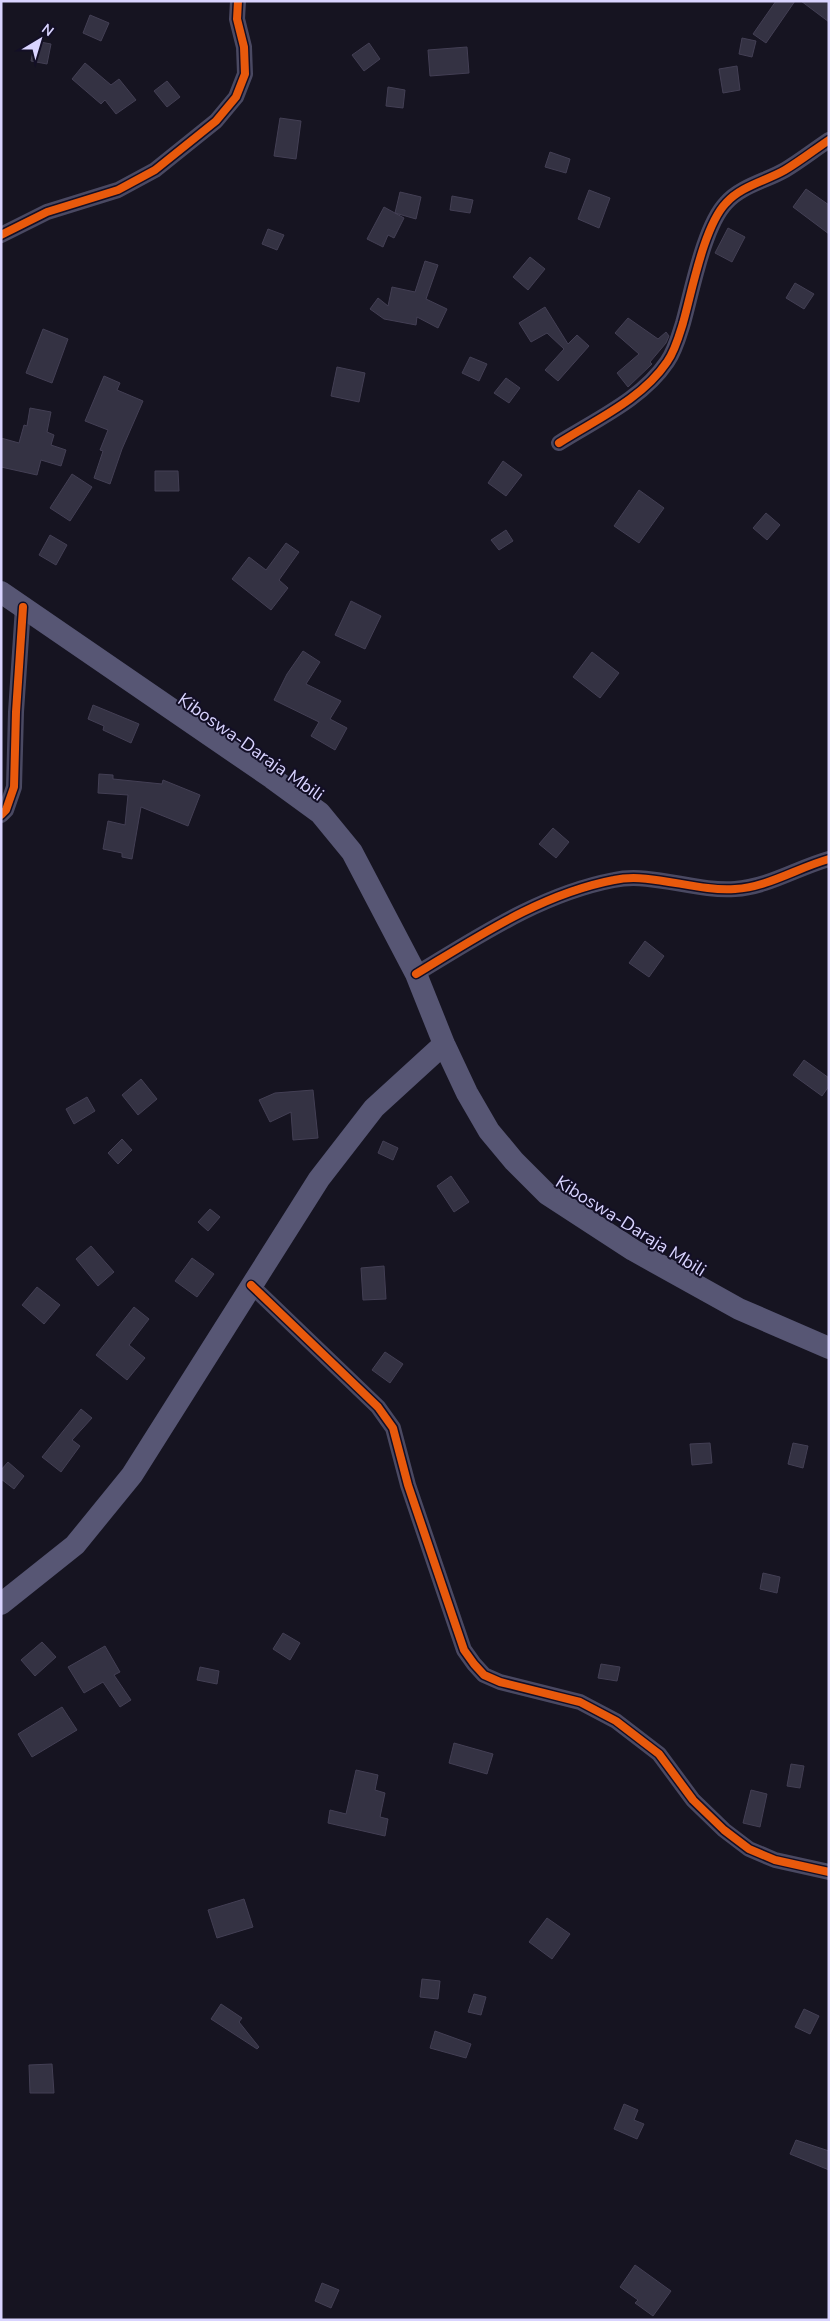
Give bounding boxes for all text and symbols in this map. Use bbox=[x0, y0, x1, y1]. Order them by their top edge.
north arrow bbox=[15, 15, 65, 65]
text: N bbox=[38, 19, 58, 41]
street label: Kiboswa-Daraja Mbili bbox=[173, 687, 329, 807]
street label: Kiboswa-Daraja Mbili bbox=[551, 1170, 711, 1282]

